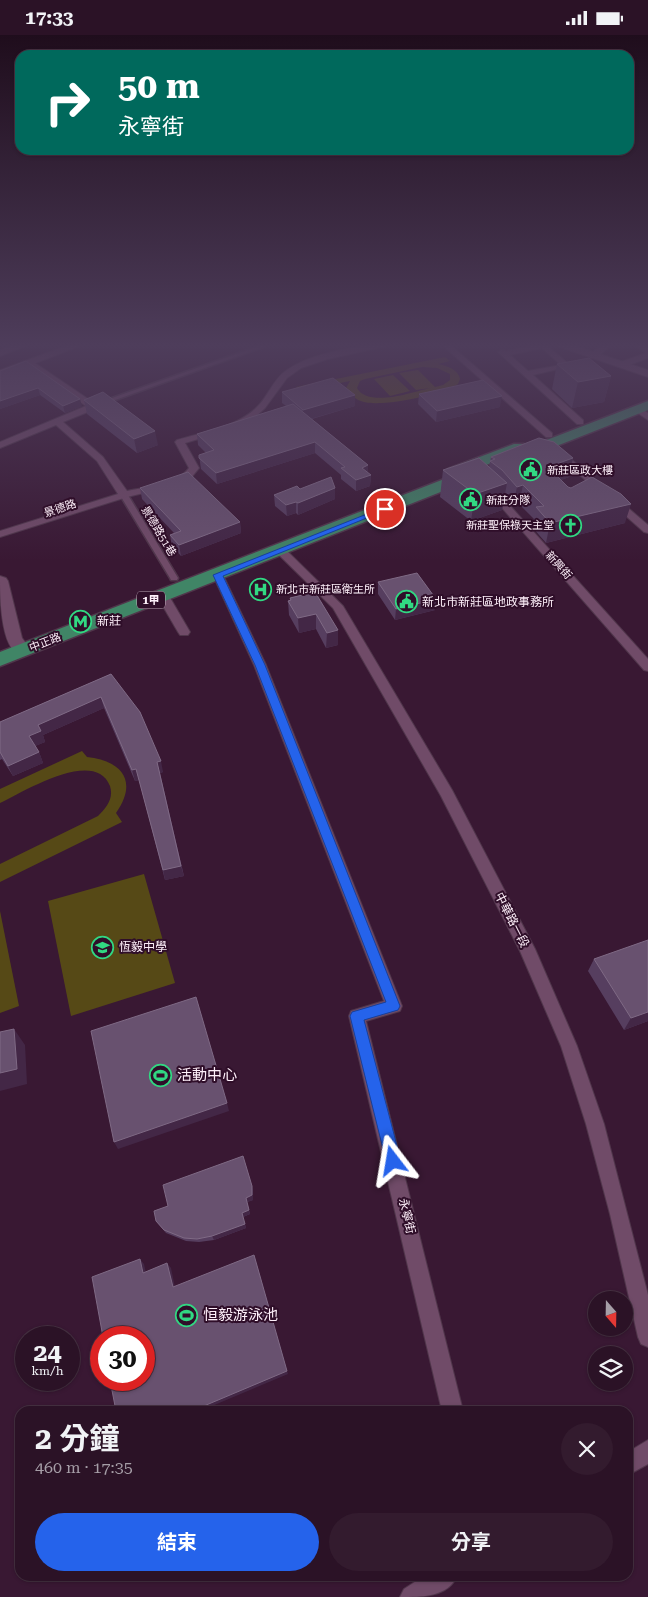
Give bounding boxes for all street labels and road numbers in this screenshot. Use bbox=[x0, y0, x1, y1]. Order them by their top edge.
street label: 景德路 bbox=[42, 497, 78, 520]
street label: 景德路51巷 bbox=[138, 504, 179, 559]
street label: 新興街 bbox=[543, 549, 574, 582]
road number: 1甲 bbox=[137, 591, 165, 609]
street label: 中正路 bbox=[27, 630, 63, 654]
street label: 中華路一段 bbox=[492, 890, 532, 950]
street label: 永寧街 bbox=[396, 1197, 418, 1235]

